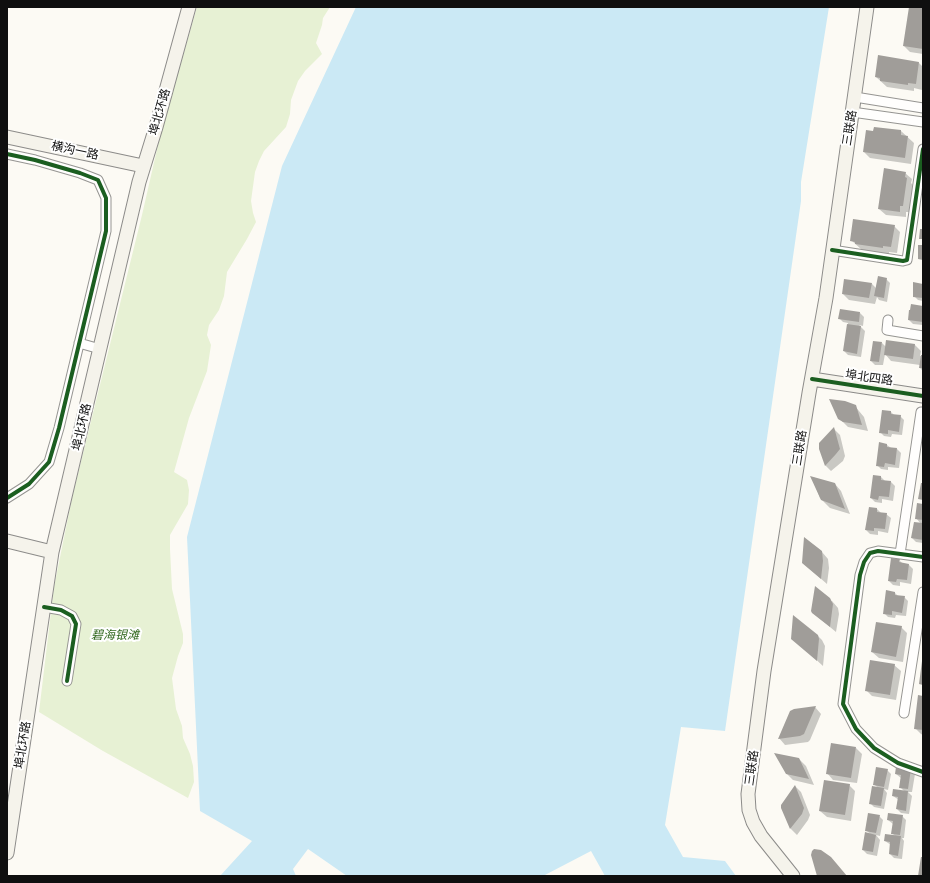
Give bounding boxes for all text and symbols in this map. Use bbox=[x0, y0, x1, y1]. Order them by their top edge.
street label: 埠北环路 bbox=[146, 87, 174, 137]
street label: 三联路 bbox=[840, 109, 860, 147]
street label: 横沟一路 bbox=[50, 139, 100, 163]
street label: 埠北四路 bbox=[844, 368, 894, 388]
street label: 埠北环路 bbox=[70, 402, 94, 452]
street label: 三联路 bbox=[790, 429, 810, 467]
park label: 碧海银滩 bbox=[91, 629, 139, 643]
street label: 埠北环路 bbox=[12, 720, 34, 770]
street label: 三联路 bbox=[742, 749, 762, 787]

